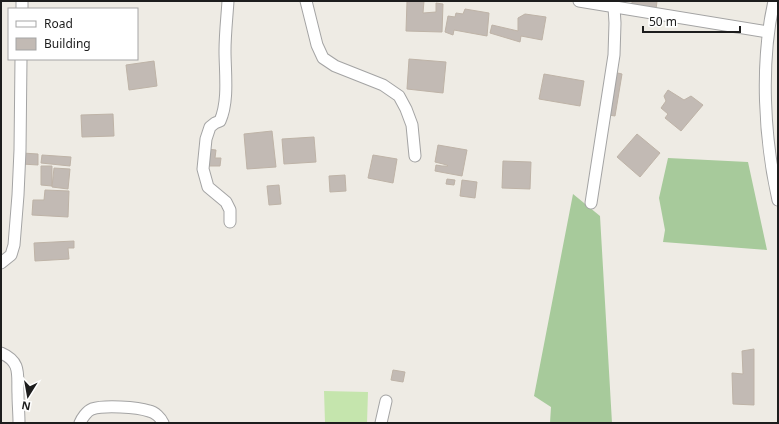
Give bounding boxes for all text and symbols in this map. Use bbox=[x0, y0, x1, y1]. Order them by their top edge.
legend bbox=[8, 8, 138, 60]
scale bar bbox=[643, 8, 740, 34]
text: 50 m bbox=[649, 13, 677, 30]
text: Road bbox=[44, 15, 73, 32]
text: Building bbox=[44, 35, 91, 52]
north arrow bbox=[8, 376, 48, 416]
text: N bbox=[20, 398, 32, 415]

